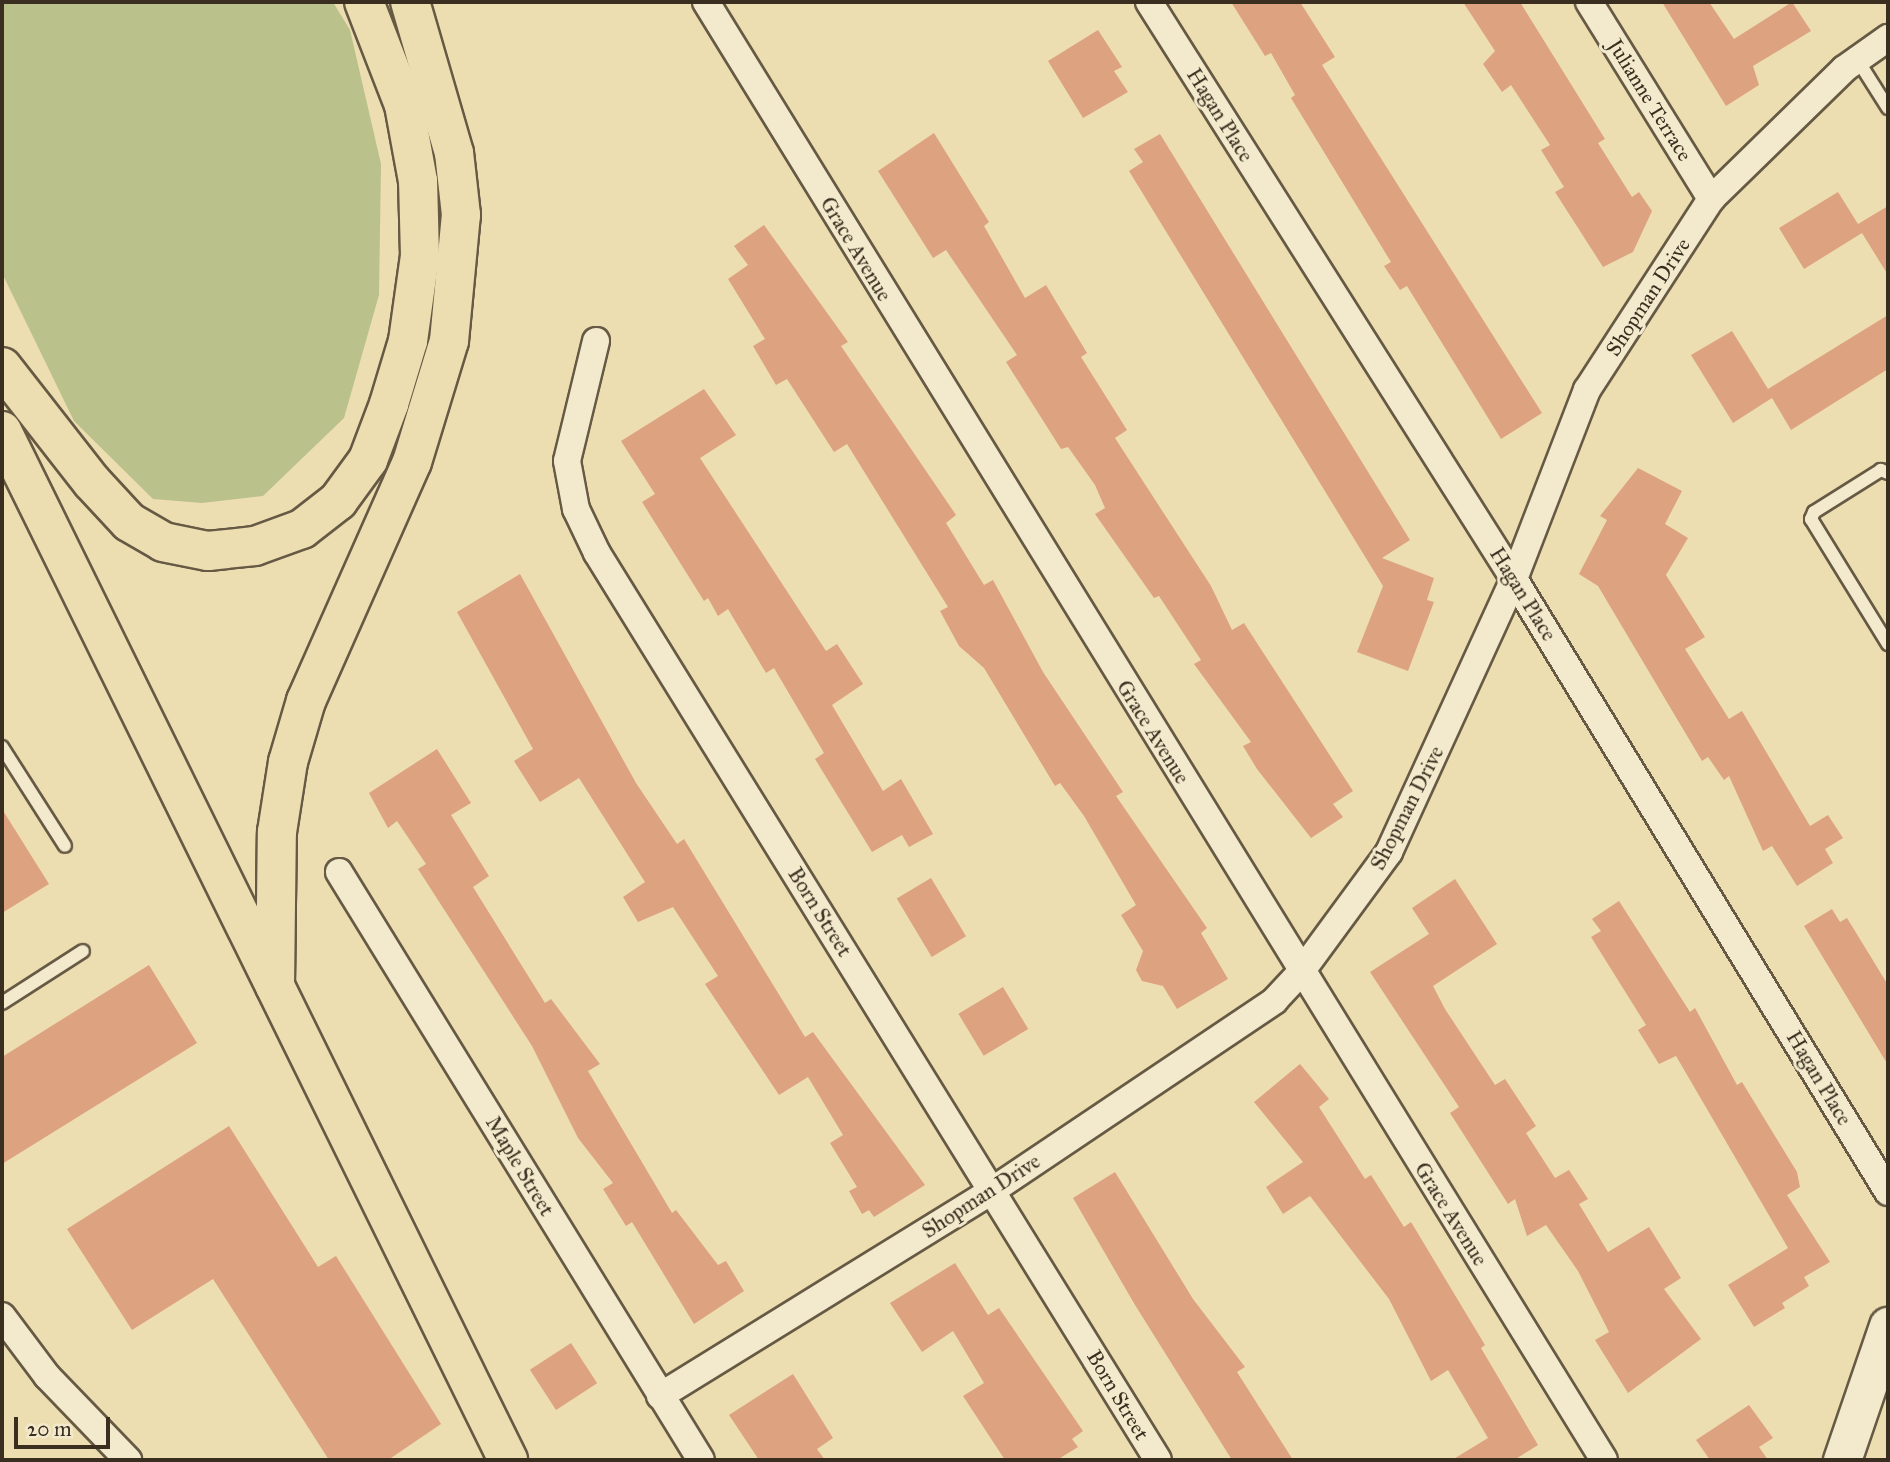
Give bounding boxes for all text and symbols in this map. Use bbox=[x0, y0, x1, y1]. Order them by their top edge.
street label: Julianne Terrace bbox=[1602, 34, 1698, 166]
street label: Hagan Place bbox=[1181, 63, 1259, 167]
street label: Grace Avenue bbox=[815, 192, 897, 306]
street label: Shopman Drive bbox=[1600, 233, 1696, 361]
street label: Hagan Place bbox=[1484, 542, 1562, 646]
street label: Grace Avenue bbox=[1111, 676, 1195, 788]
street label: Shopman Drive bbox=[1365, 742, 1449, 874]
street label: Born Street bbox=[783, 863, 857, 961]
street label: Hagan Place bbox=[1781, 1026, 1857, 1130]
street label: Maple Street bbox=[480, 1112, 560, 1220]
street label: Shopman Drive bbox=[917, 1148, 1045, 1244]
street label: Grace Avenue bbox=[1409, 1158, 1493, 1270]
street label: Born Street bbox=[1081, 1345, 1155, 1445]
scale bar bbox=[18, 1402, 114, 1446]
text: 20 m bbox=[27, 1416, 72, 1442]

